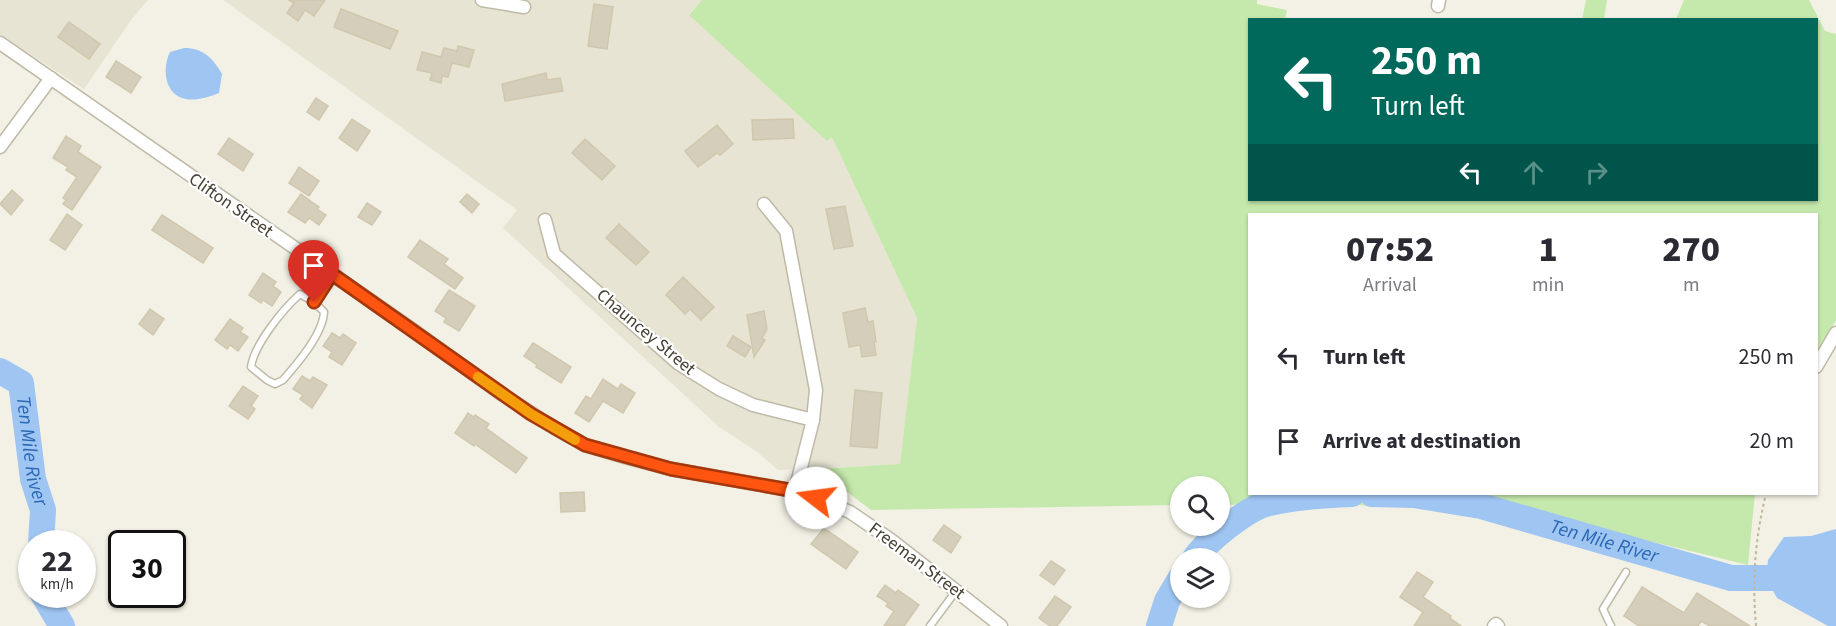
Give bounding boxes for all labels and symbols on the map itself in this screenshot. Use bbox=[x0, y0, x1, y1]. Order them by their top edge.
street label: Clifton Street bbox=[184, 167, 278, 243]
pin bbox=[288, 240, 339, 302]
street label: Chauncey Street bbox=[591, 283, 701, 381]
water label: Ten Mile River bbox=[9, 394, 55, 511]
position arrow bbox=[784, 466, 848, 530]
water label: Ten Mile River bbox=[1547, 513, 1663, 571]
street label: Freeman Street bbox=[864, 516, 970, 606]
speed limit sign: 30 bbox=[108, 530, 186, 608]

